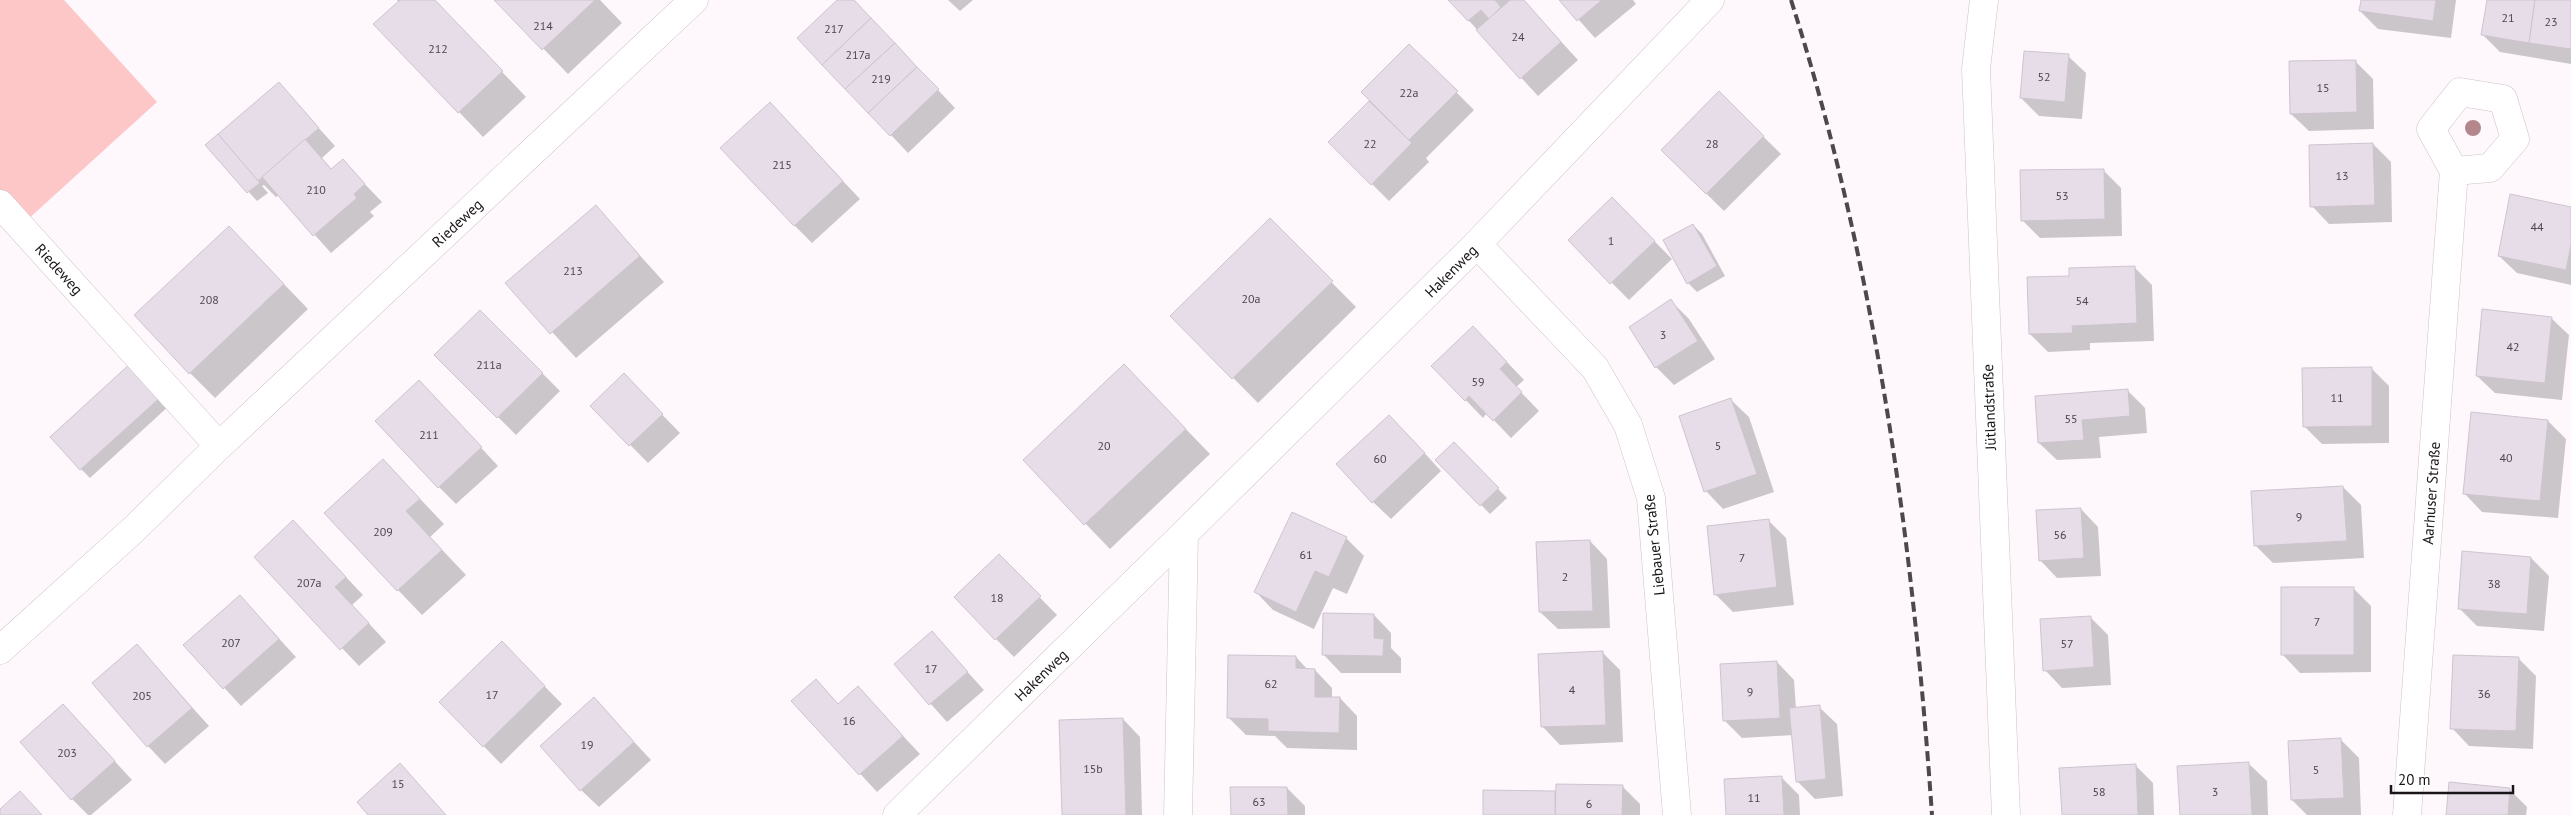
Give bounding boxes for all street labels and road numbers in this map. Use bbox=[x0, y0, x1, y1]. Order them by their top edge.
street label: Riedeweg bbox=[428, 195, 486, 251]
street label: Riedeweg bbox=[31, 239, 87, 299]
street label: Hakenweg bbox=[1421, 241, 1481, 301]
street label: Jütlandstraße bbox=[1978, 364, 2000, 451]
street label: Aarhuser Straße bbox=[2418, 441, 2444, 545]
street label: Liebauer Straße bbox=[1639, 493, 1669, 597]
street label: Hakenweg bbox=[1010, 645, 1072, 705]

